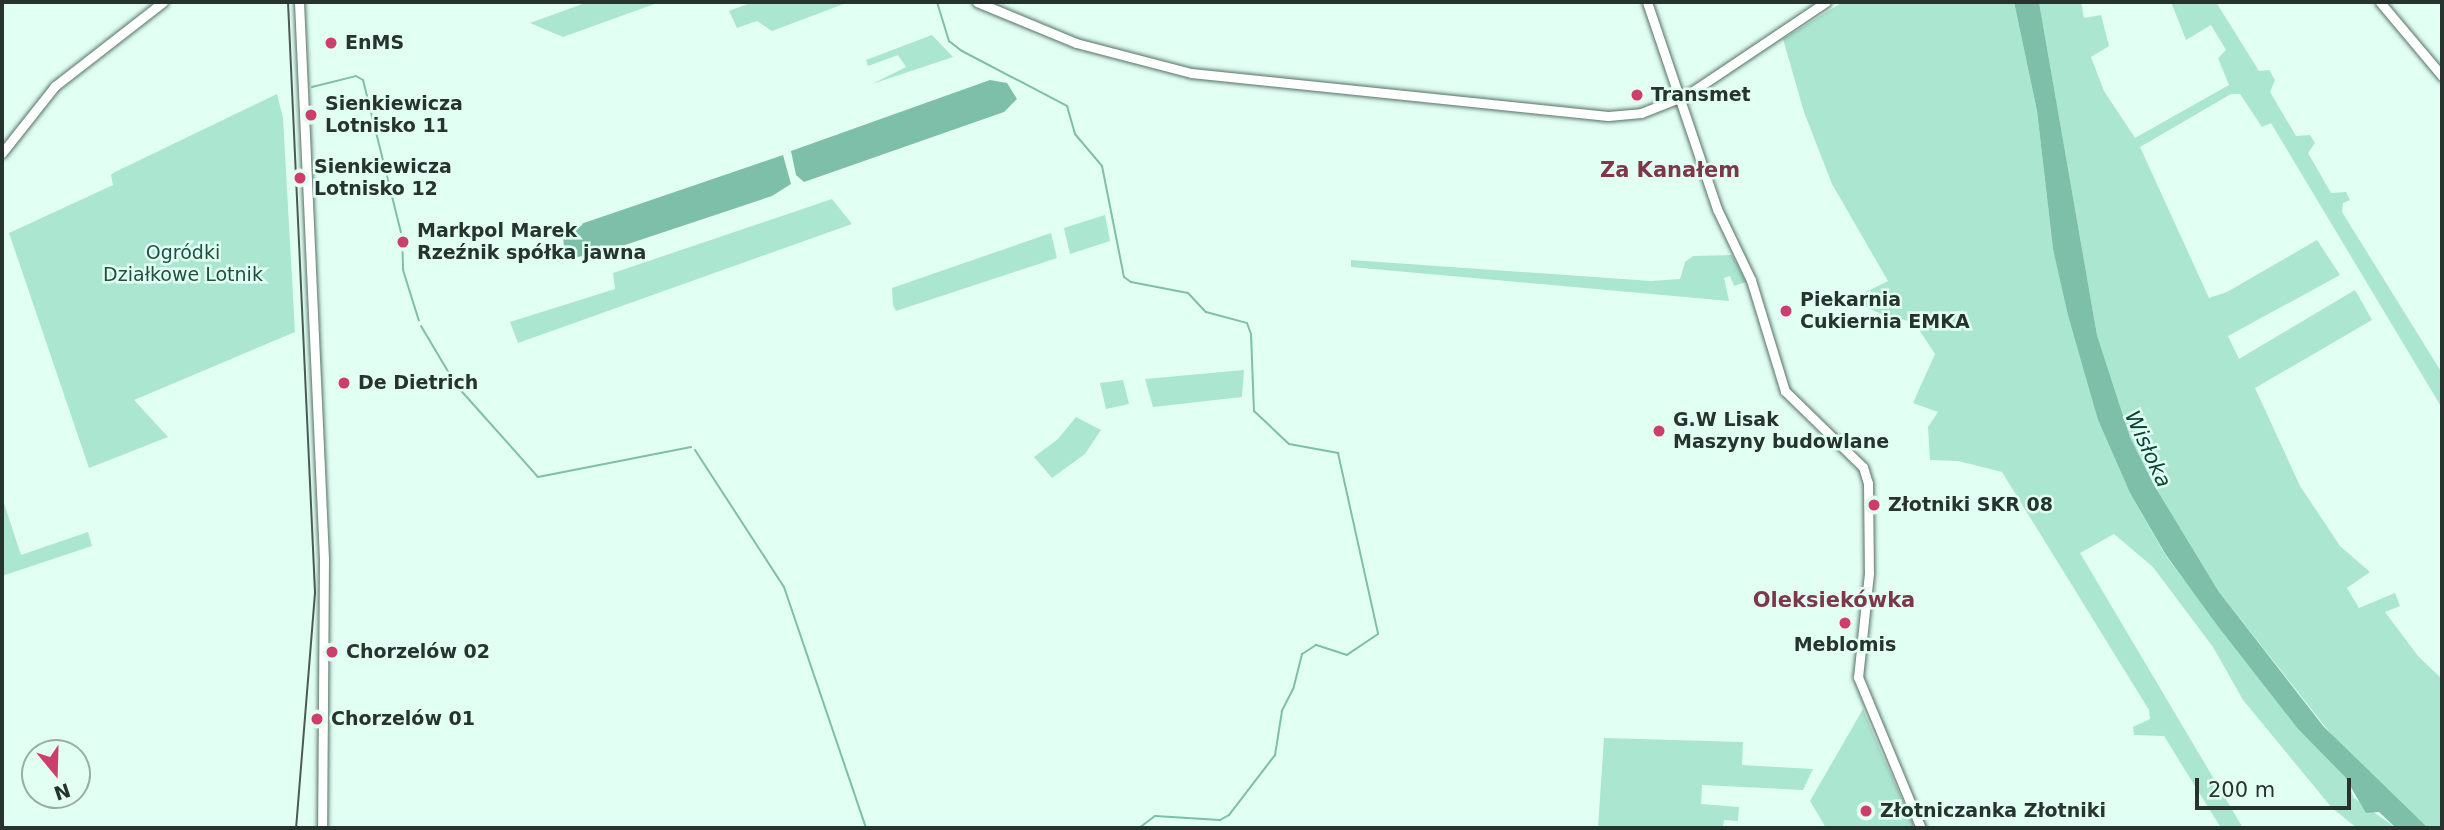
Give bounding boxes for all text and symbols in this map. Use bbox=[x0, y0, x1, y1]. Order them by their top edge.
place label: EnMS bbox=[345, 32, 404, 54]
marker: EnMS bbox=[323, 35, 339, 51]
place label: Transmet bbox=[1651, 84, 1751, 106]
marker: Transmet bbox=[1629, 87, 1645, 103]
place label: Sienkiewicza Lotnisko 11 bbox=[325, 93, 463, 137]
marker: Sienkiewicza Lotnisko 11 bbox=[303, 107, 319, 123]
place label: Sienkiewicza Lotnisko 12 bbox=[314, 156, 452, 200]
district label: Za Kanałem bbox=[1600, 157, 1740, 183]
marker: Sienkiewicza Lotnisko 12 bbox=[292, 170, 308, 186]
place label: Markpol Marek Rzeźnik spółka jawna bbox=[417, 220, 646, 264]
marker: Markpol Marek Rzeźnik spółka jawna bbox=[395, 234, 411, 250]
park label: Ogródki Działkowe Lotnik bbox=[103, 242, 263, 286]
place label: Piekarnia Cukiernia EMKA bbox=[1800, 289, 1970, 333]
marker: Piekarnia Cukiernia EMKA bbox=[1778, 303, 1794, 319]
place label: De Dietrich bbox=[358, 372, 478, 394]
marker: De Dietrich bbox=[336, 375, 352, 391]
water label: Wisłoka bbox=[2119, 407, 2177, 491]
place label: G.W Lisak Maszyny budowlane bbox=[1673, 409, 1889, 453]
marker: G.W Lisak Maszyny budowlane bbox=[1651, 423, 1667, 439]
place label: Złotniki SKR 08 bbox=[1888, 494, 2053, 516]
marker: Złotniki SKR 08 bbox=[1866, 497, 1882, 513]
district label: Oleksiekówka bbox=[1753, 587, 1915, 613]
marker: Meblomis bbox=[1837, 615, 1853, 631]
place label: Meblomis bbox=[1794, 634, 1896, 656]
place label: Chorzelów 02 bbox=[346, 641, 490, 663]
marker: Chorzelów 02 bbox=[324, 644, 340, 660]
place label: Chorzelów 01 bbox=[331, 708, 475, 730]
marker: Chorzelów 01 bbox=[309, 711, 325, 727]
north arrow bbox=[21, 739, 91, 809]
scale bar bbox=[2199, 764, 2355, 808]
text: 200 m bbox=[2208, 778, 2275, 802]
text: N bbox=[51, 779, 73, 805]
place label: Złotniczanka Złotniki bbox=[1880, 800, 2106, 822]
marker: Złotniczanka Złotniki bbox=[1858, 803, 1874, 819]

